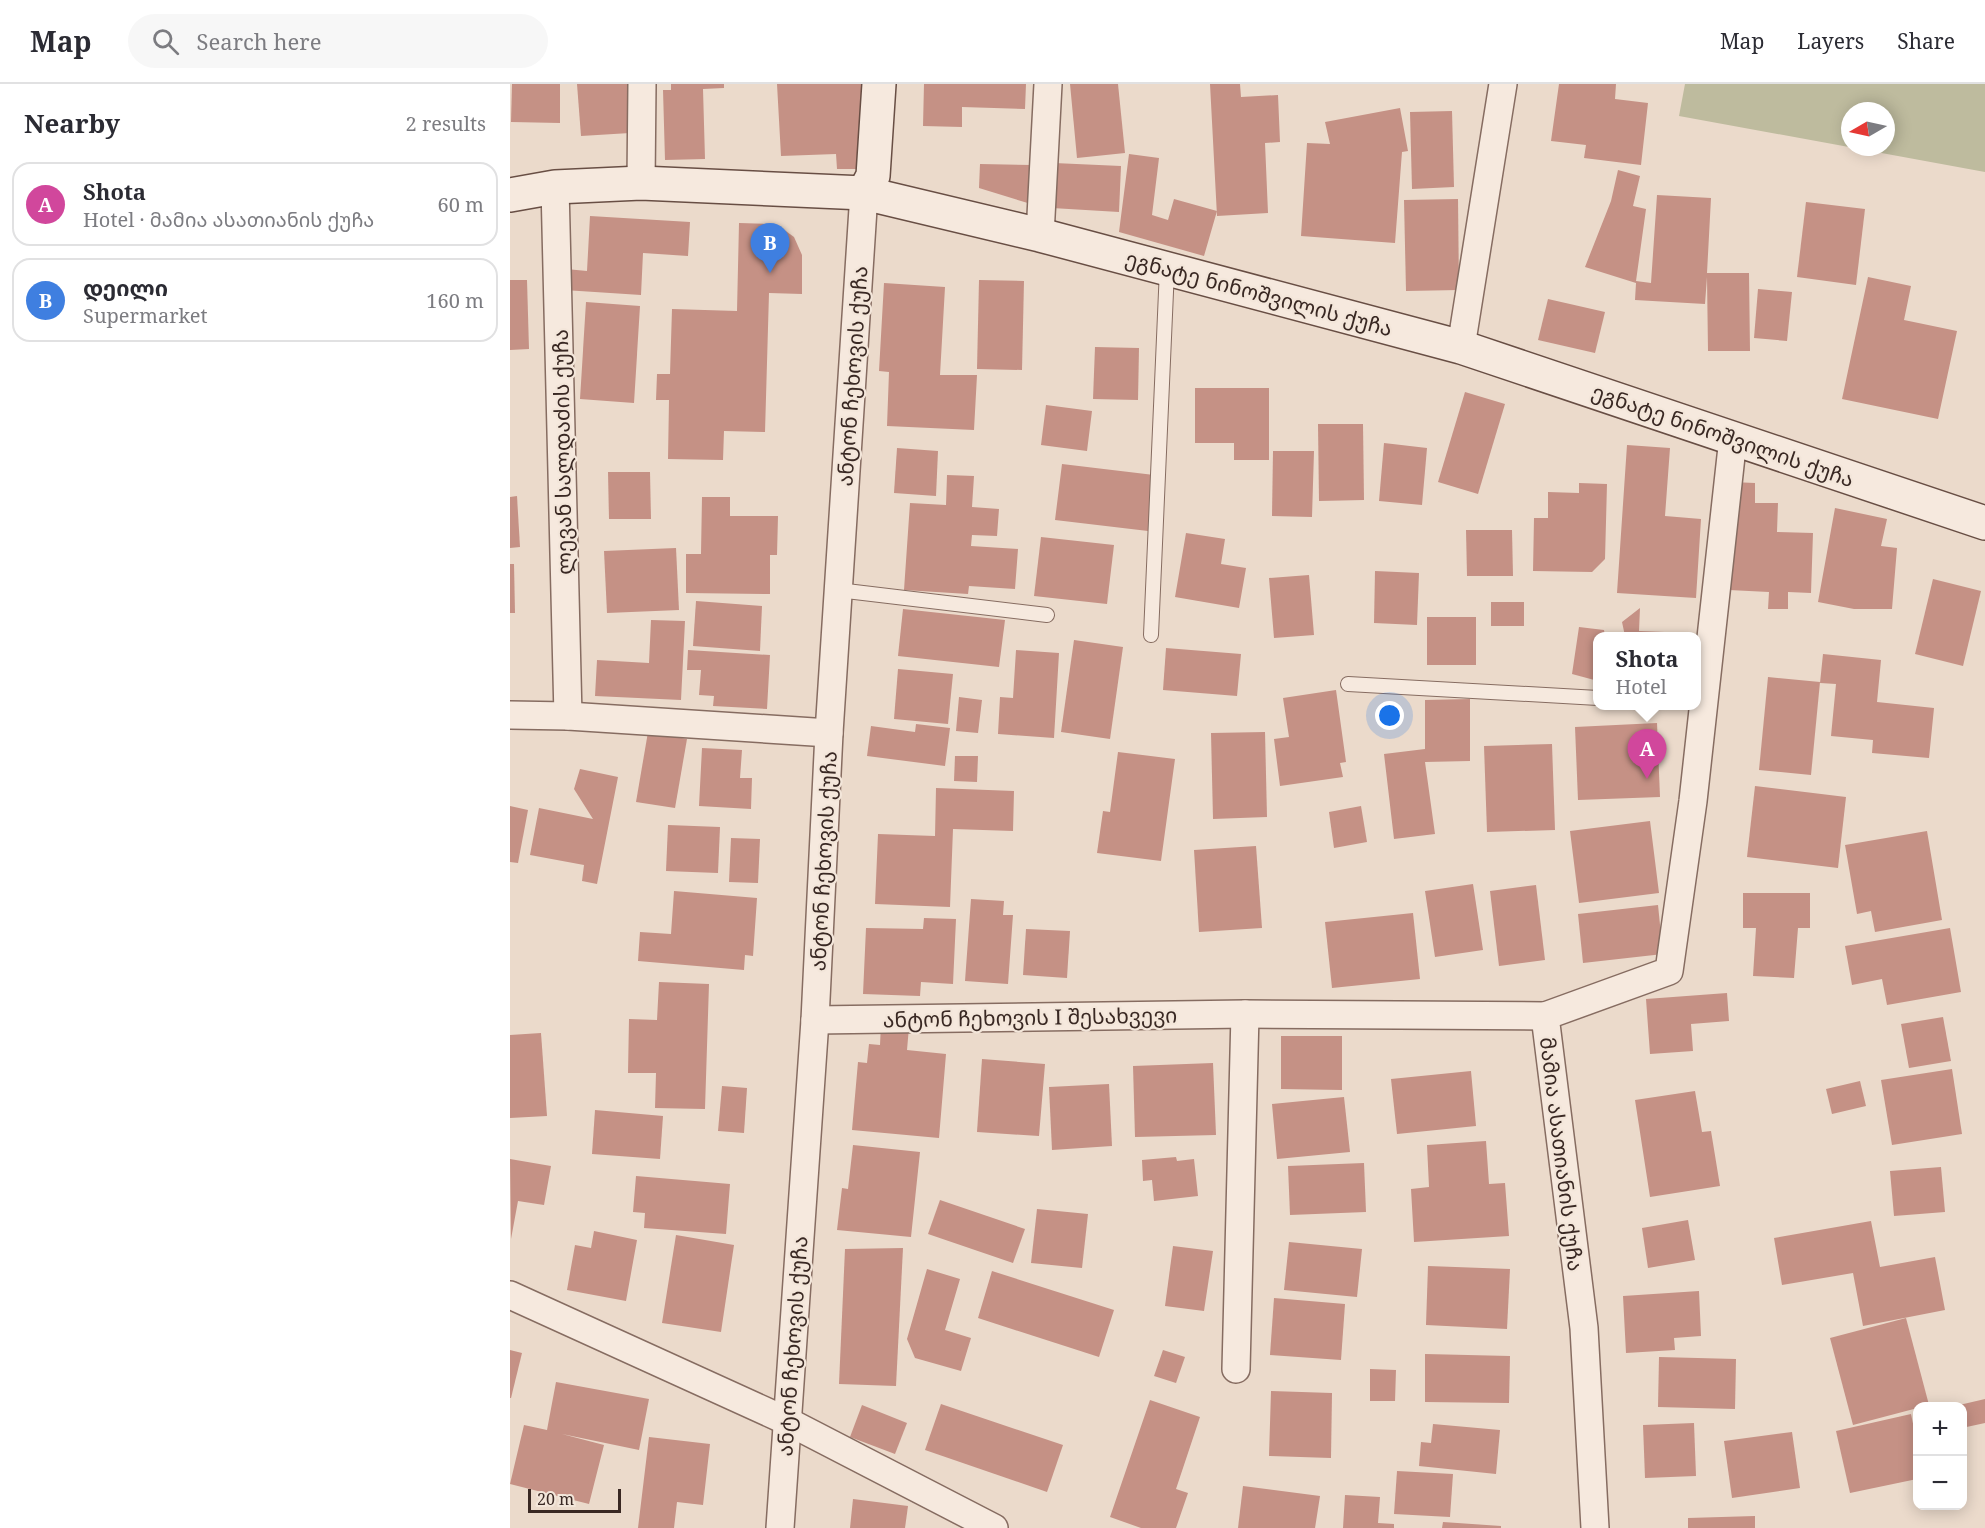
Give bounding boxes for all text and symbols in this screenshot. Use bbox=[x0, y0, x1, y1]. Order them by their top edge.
search box bbox=[128, 14, 548, 68]
text: Map bbox=[30, 22, 92, 60]
icon: search bbox=[149, 25, 182, 58]
text: Search here bbox=[197, 26, 321, 56]
text: Map bbox=[1720, 27, 1764, 55]
text: Layers bbox=[1797, 27, 1864, 55]
text: Share bbox=[1897, 27, 1955, 55]
north arrow bbox=[1841, 102, 1895, 156]
text: Nearby bbox=[24, 105, 120, 141]
text: 2 results bbox=[406, 110, 486, 137]
text: Shota bbox=[83, 176, 146, 206]
text: A bbox=[38, 191, 53, 218]
text: 60 m bbox=[438, 191, 484, 218]
text: Hotel · მამია ასათიანის ქუჩა bbox=[83, 206, 374, 233]
pin: B bbox=[750, 224, 790, 273]
street label: ეგნატე ნინოშვილის ქუჩა bbox=[1122, 244, 1396, 342]
street label: ანტონ ჩეხოვის ქუჩა bbox=[830, 265, 874, 487]
text: დეილი bbox=[83, 272, 168, 302]
text: B bbox=[39, 287, 52, 314]
text: 160 m bbox=[426, 287, 484, 314]
text: Supermarket bbox=[83, 302, 208, 329]
street label: ლევან სალდაძის ქუჩა bbox=[546, 329, 578, 575]
street label: ეგნატე ნინოშვილის ქუჩა bbox=[1588, 377, 1858, 493]
popup bbox=[1593, 632, 1701, 710]
text: Shota bbox=[1615, 643, 1679, 673]
text: Hotel bbox=[1615, 673, 1667, 700]
your location bbox=[1375, 701, 1404, 730]
pin: A bbox=[1628, 730, 1666, 779]
street label: ანტონ ჩეხოვის ქუჩა bbox=[803, 750, 843, 972]
street label: ანტონ ჩეხოვის I შესახვევი bbox=[883, 1000, 1177, 1034]
street label: მამია ასათიანის ქუჩა bbox=[1534, 1035, 1590, 1273]
street label: ანტონ ჩეხოვის ქუჩა bbox=[770, 1235, 814, 1457]
map controls bbox=[1913, 1402, 1967, 1510]
button: + bbox=[1913, 1402, 1967, 1456]
button: − bbox=[1913, 1456, 1967, 1510]
scale bar bbox=[528, 1486, 621, 1514]
text: 20 m bbox=[537, 1488, 574, 1510]

